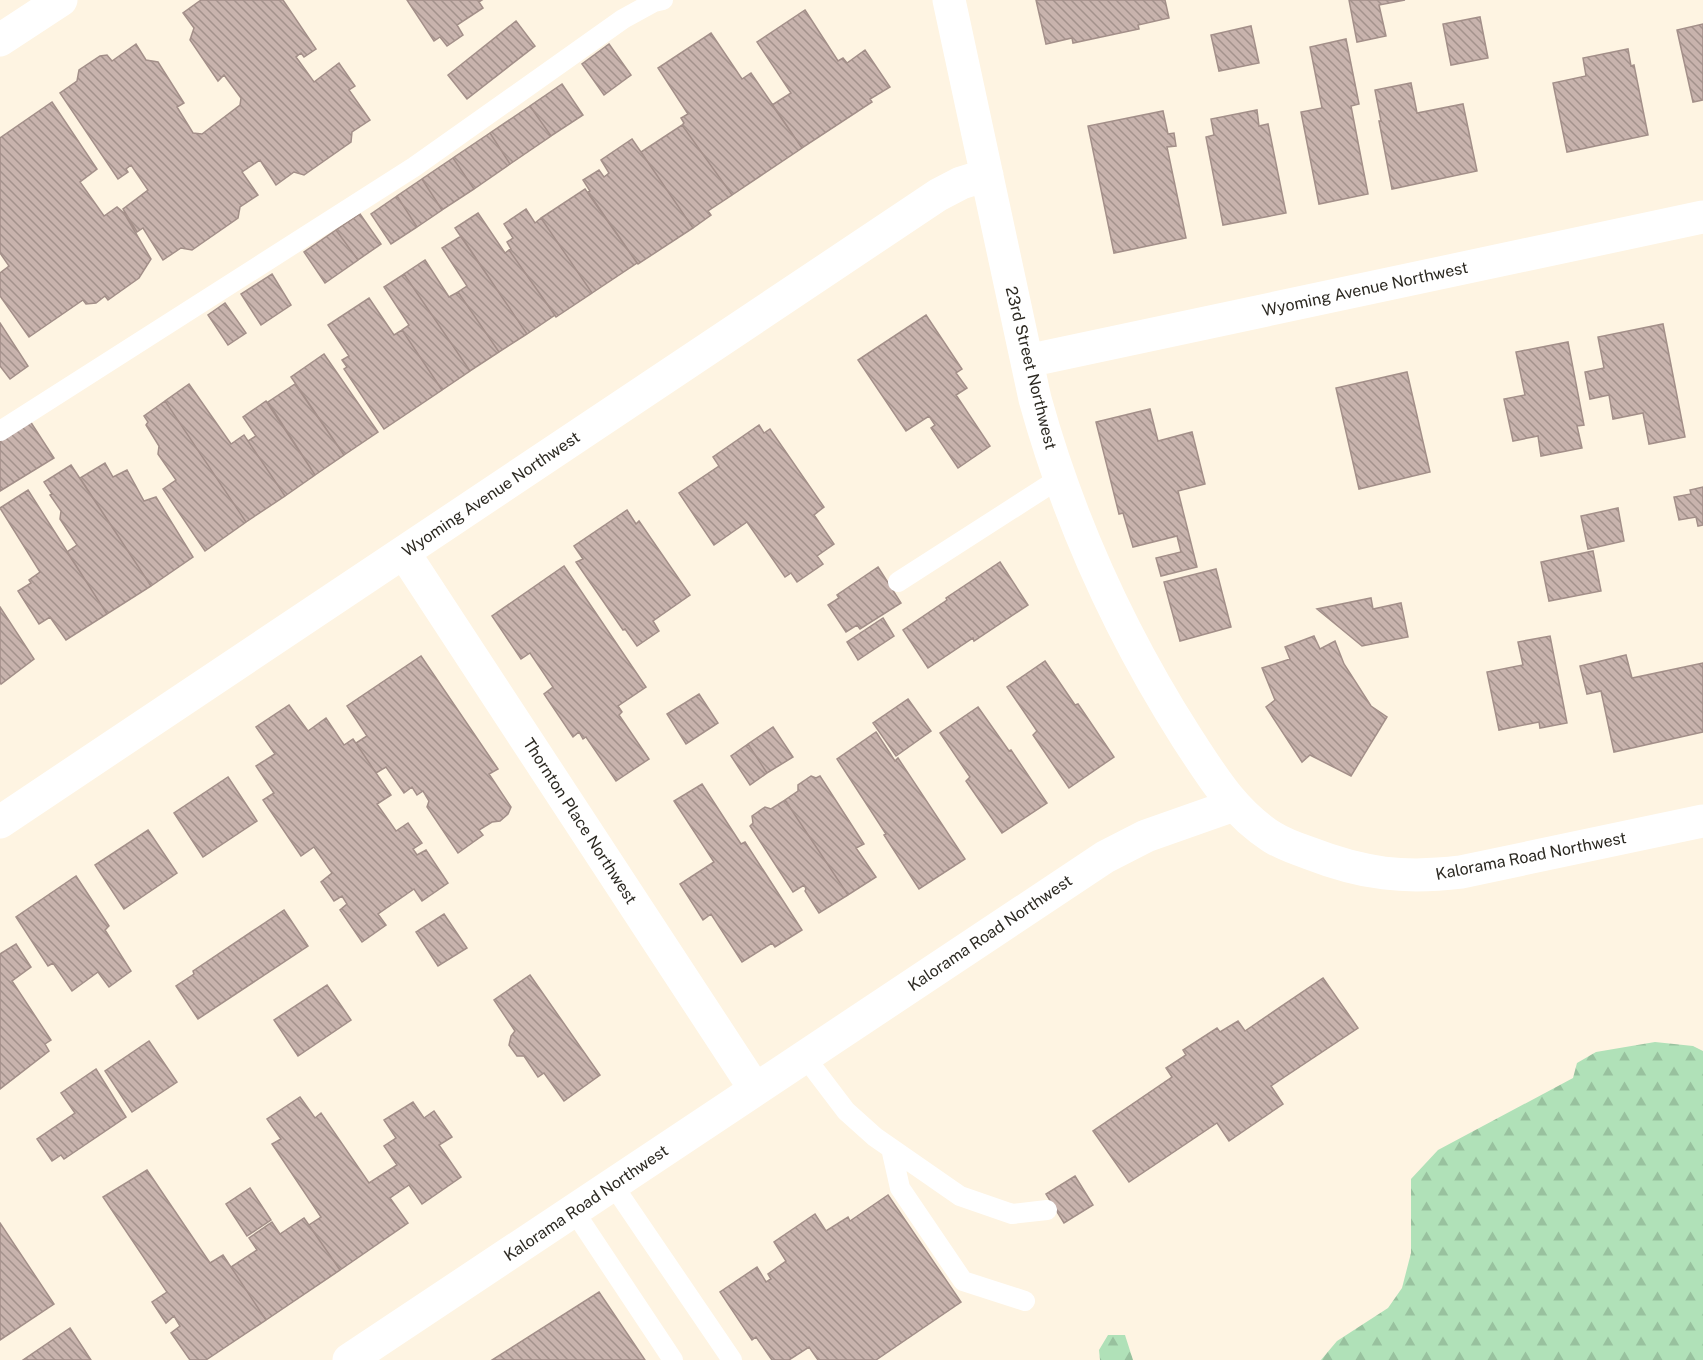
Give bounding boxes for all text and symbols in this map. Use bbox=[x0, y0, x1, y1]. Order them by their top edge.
street label: Wyoming Avenue Northwest bbox=[1260, 258, 1470, 320]
street label: 23rd Street Northwest bbox=[1002, 284, 1060, 452]
street label: Wyoming Avenue Northwest bbox=[399, 427, 583, 561]
street label: Thornton Place Northwest bbox=[519, 734, 641, 908]
street label: Kalorama Road Northwest bbox=[1434, 828, 1628, 884]
street label: Kalorama Road Northwest bbox=[904, 871, 1076, 995]
street label: Kalorama Road Northwest bbox=[500, 1141, 672, 1265]

